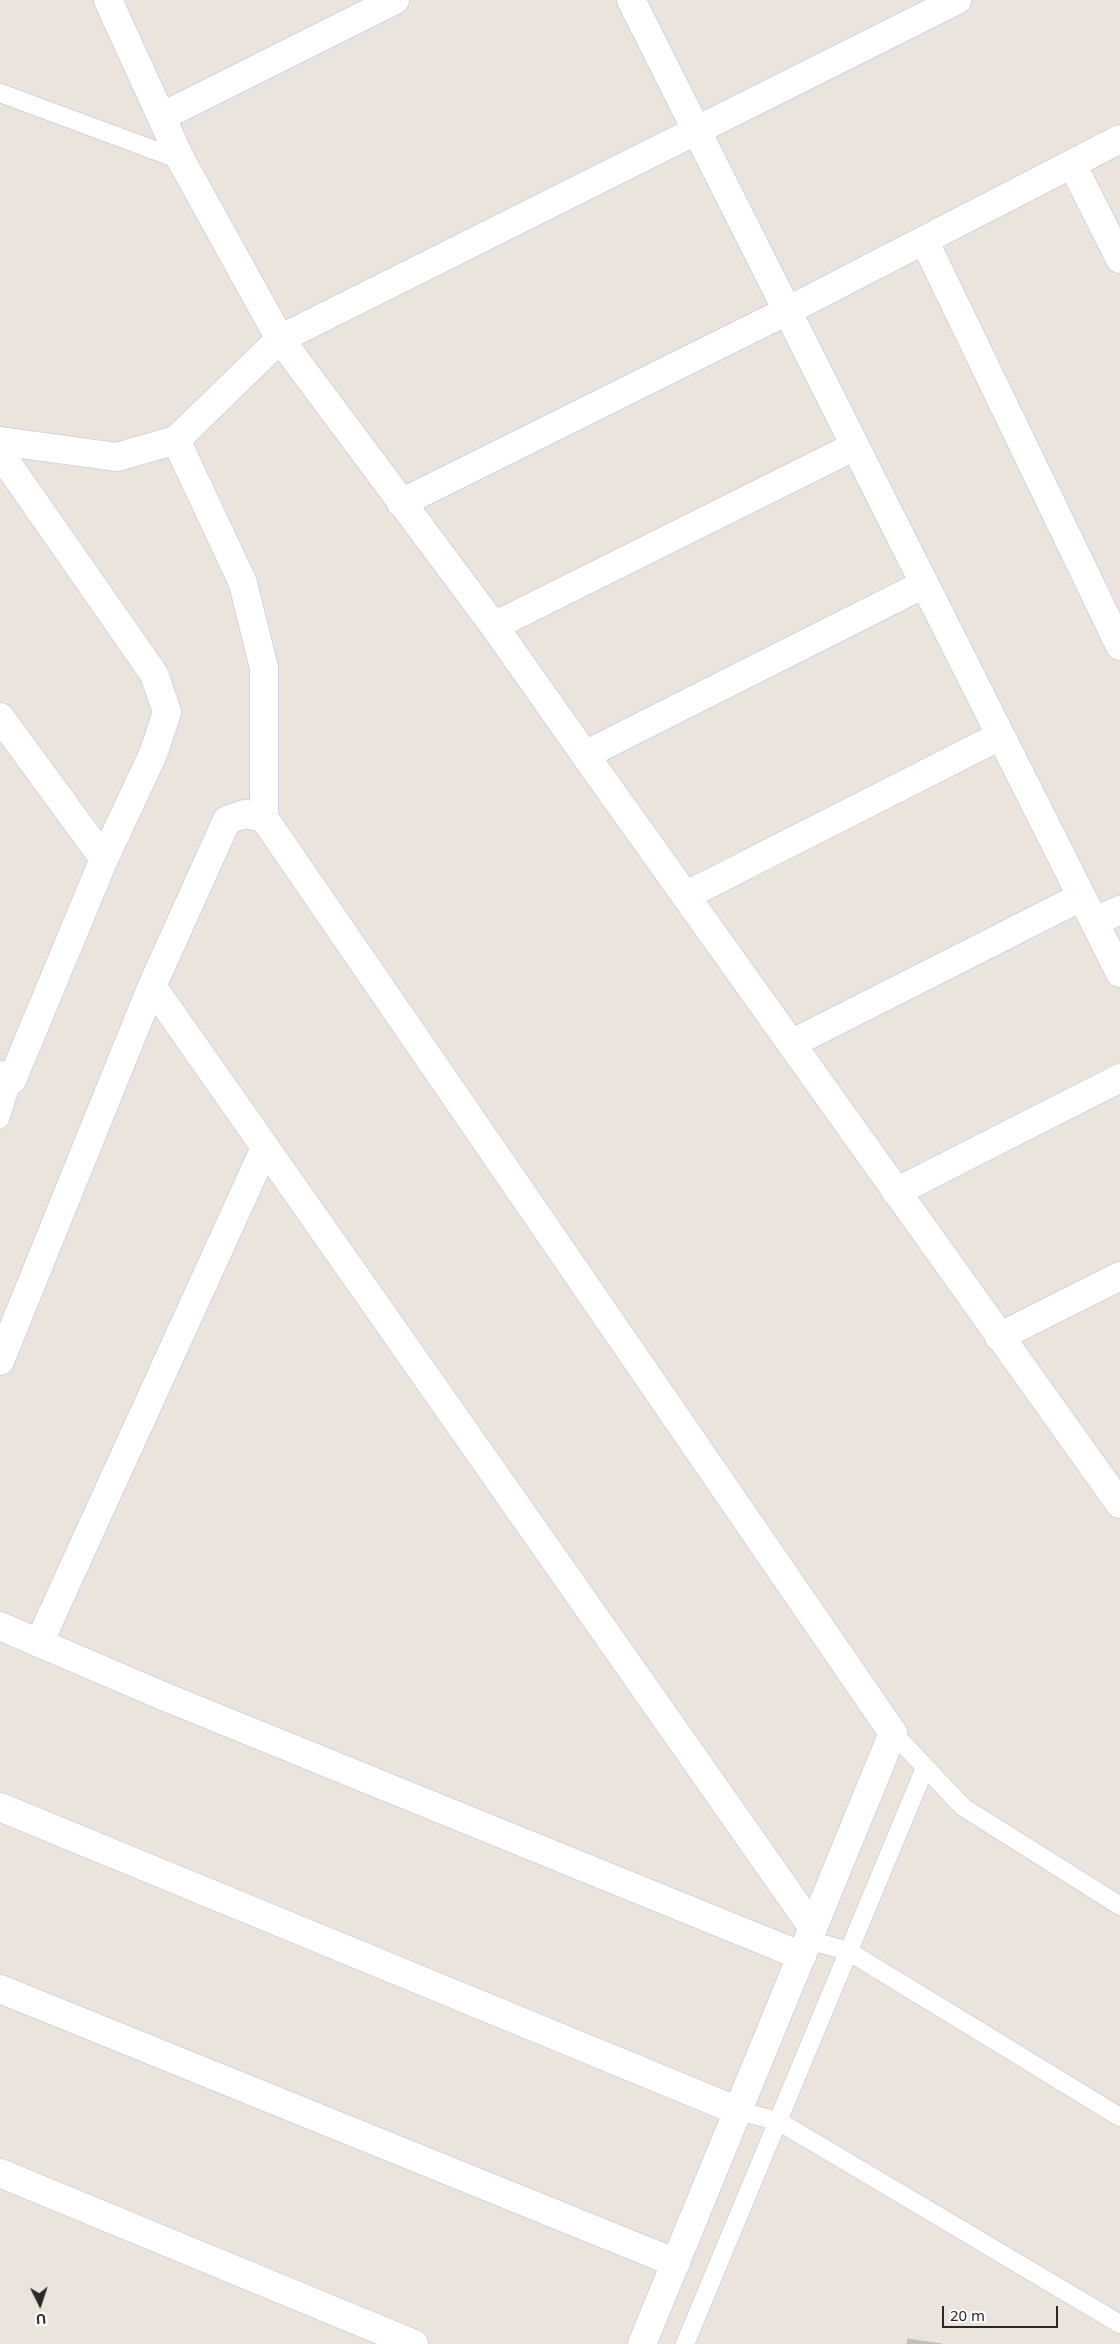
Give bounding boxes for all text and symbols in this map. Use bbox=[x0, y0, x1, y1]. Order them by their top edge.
north arrow bbox=[15, 2279, 65, 2329]
scale bar bbox=[945, 2296, 1061, 2328]
text: 20 m bbox=[950, 2305, 985, 2325]
text: U bbox=[35, 2310, 47, 2329]

